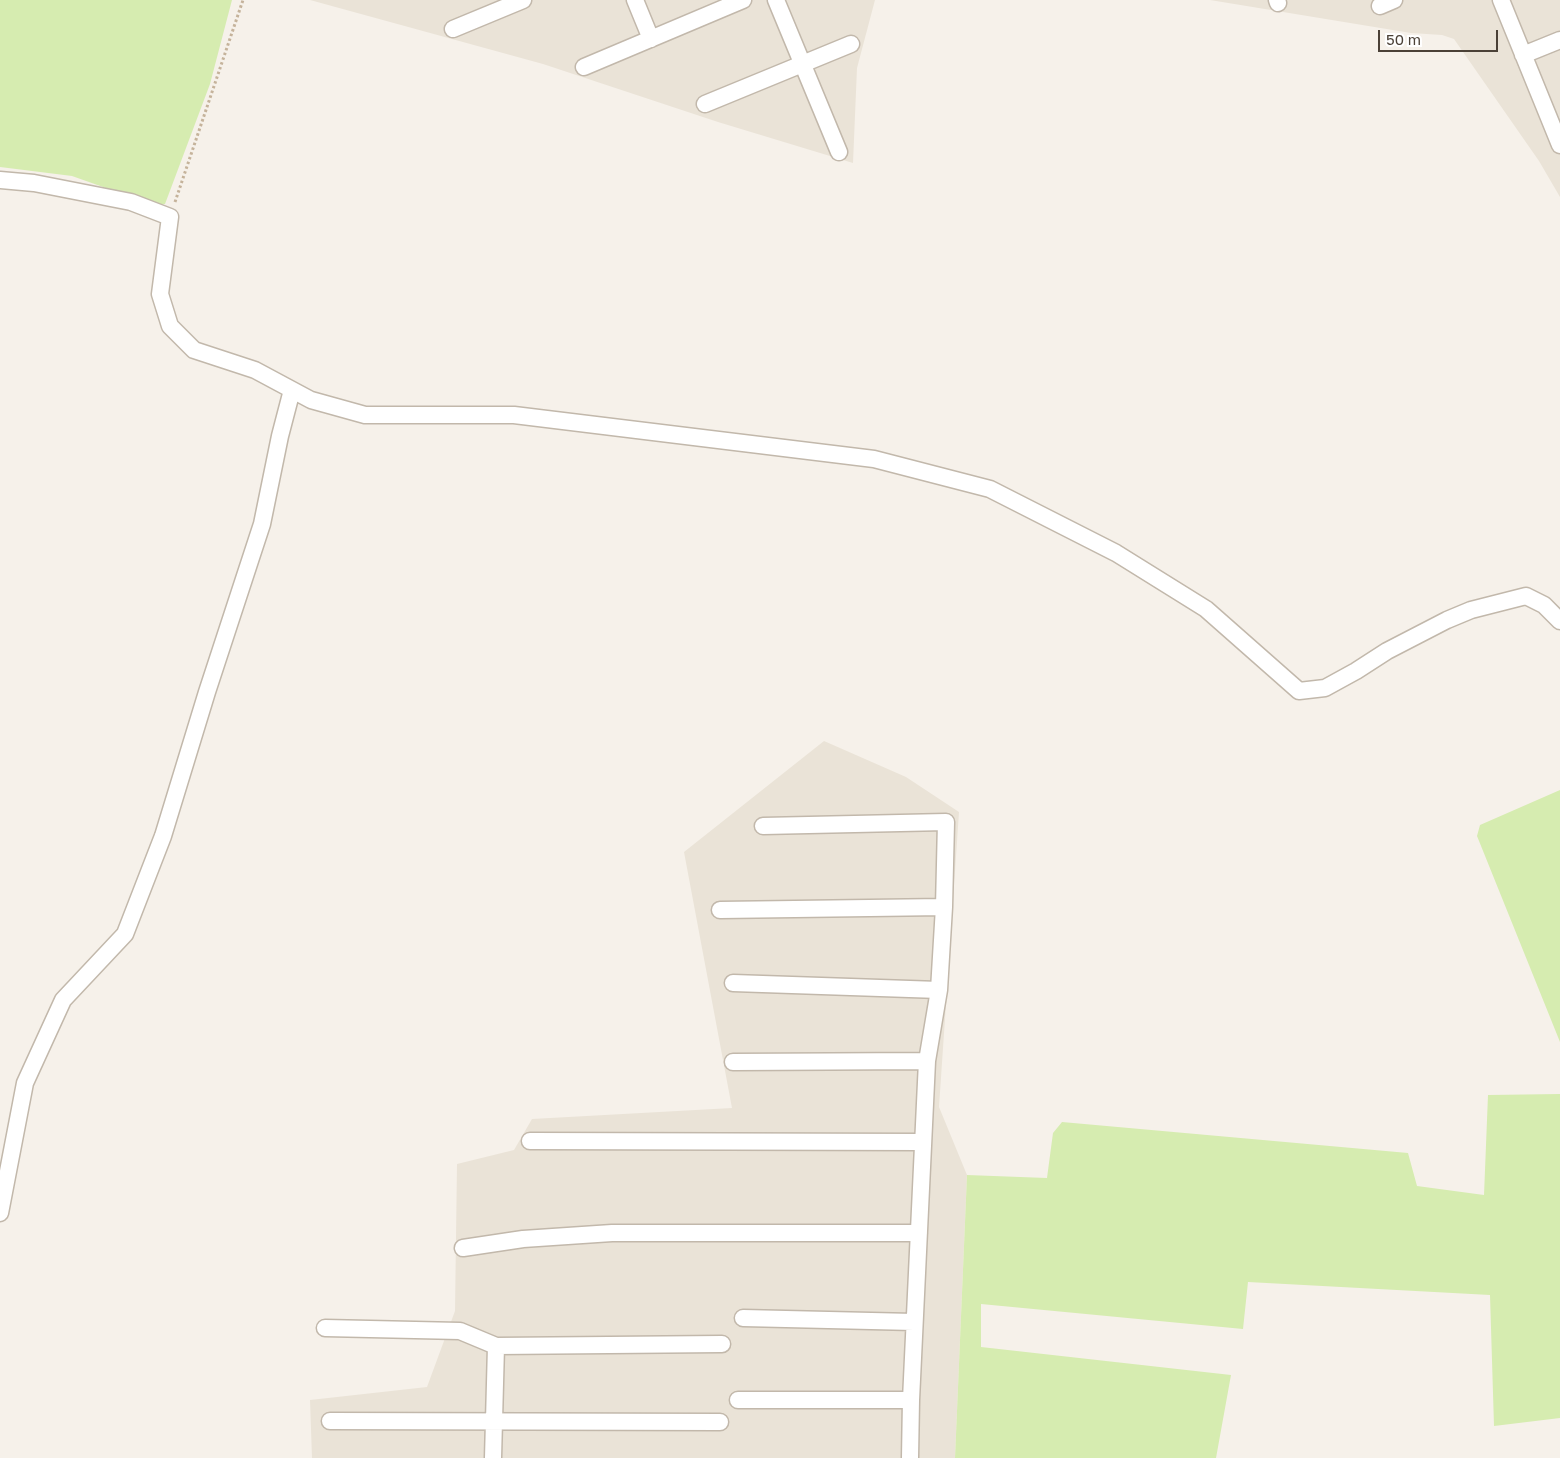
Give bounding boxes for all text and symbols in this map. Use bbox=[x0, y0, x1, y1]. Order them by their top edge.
scale bar bbox=[1380, 20, 1500, 52]
text: 50 m bbox=[1386, 30, 1421, 48]

